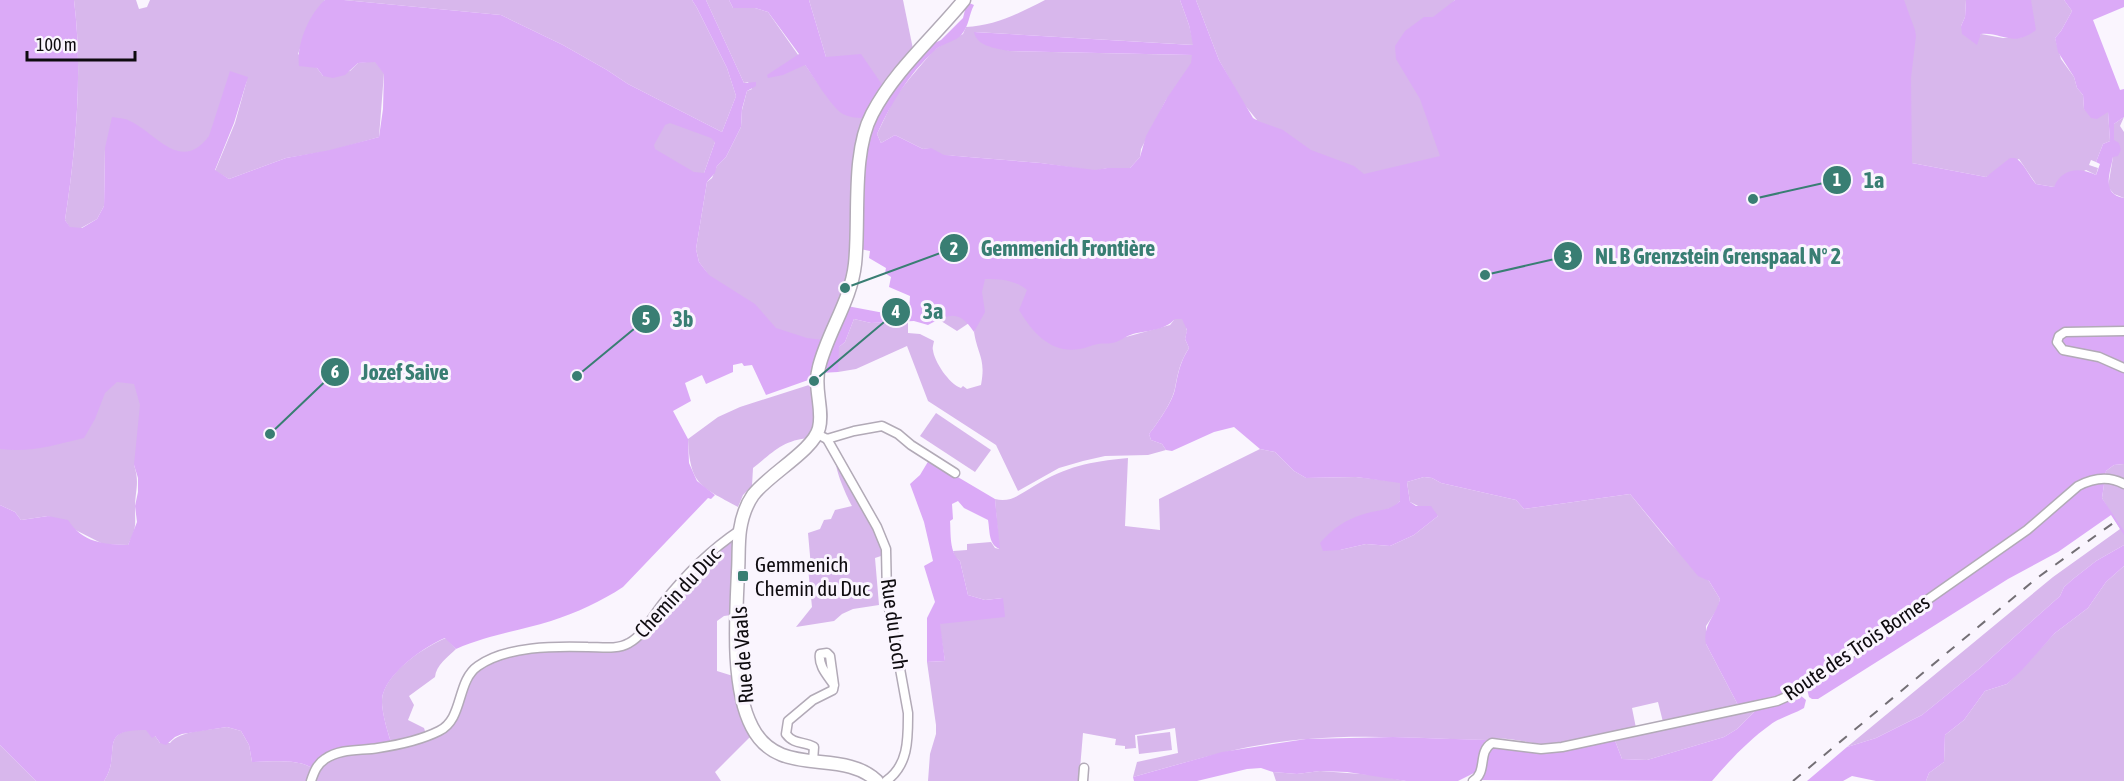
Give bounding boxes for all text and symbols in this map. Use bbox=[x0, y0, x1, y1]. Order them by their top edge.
scale bar bbox=[27, 24, 135, 62]
text: 100 m bbox=[36, 34, 77, 55]
callout: 1a bbox=[1822, 160, 1897, 200]
text: 1a bbox=[1864, 167, 1884, 193]
text: 1 bbox=[1833, 169, 1841, 190]
callout: Gemmenich Frontière bbox=[939, 228, 1168, 268]
text: Gemmenich Frontière bbox=[981, 235, 1155, 261]
callout: NL B Grenzstein Grenspaal N° 2 bbox=[1553, 236, 1853, 276]
text: 2 bbox=[950, 238, 958, 259]
text: NL B Grenzstein Grenspaal N° 2 bbox=[1595, 243, 1841, 269]
text: 3 bbox=[1564, 246, 1572, 267]
callout: 3a bbox=[881, 292, 955, 332]
text: 3a bbox=[923, 298, 943, 324]
callout: 3b bbox=[631, 299, 706, 339]
text: 4 bbox=[891, 301, 900, 322]
text: 3b bbox=[673, 306, 693, 332]
text: 5 bbox=[642, 308, 650, 329]
callout: Jozef Saive bbox=[320, 352, 461, 392]
text: Jozef Saive bbox=[360, 359, 449, 385]
text: 6 bbox=[331, 361, 339, 382]
street label: Chemin du Duc bbox=[629, 542, 725, 642]
place label: Gemmenich Chemin du Duc bbox=[755, 552, 870, 600]
marker: Gemmenich Chemin du Duc bbox=[736, 569, 750, 583]
street label: Rue du Loch bbox=[877, 577, 913, 671]
street label: Route des Trois Bornes bbox=[1778, 589, 1934, 705]
street label: Rue de Vaals bbox=[727, 605, 757, 705]

